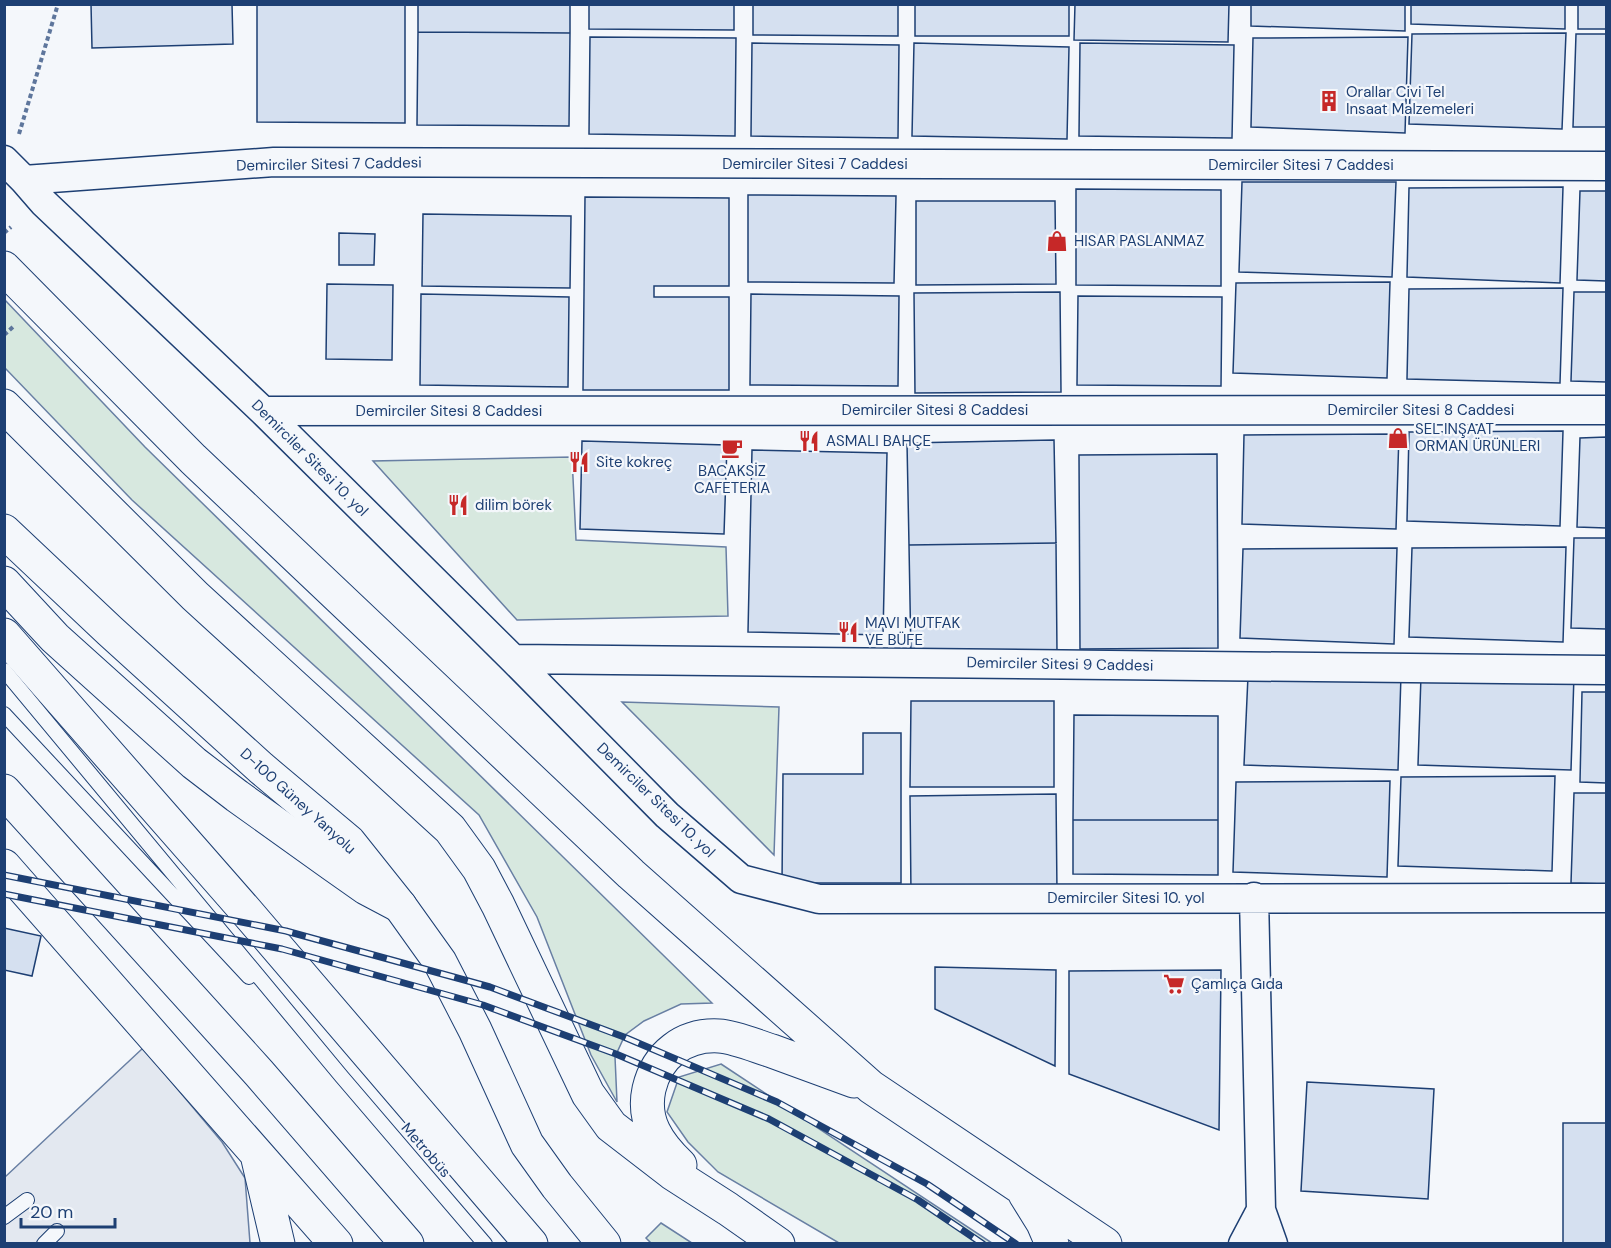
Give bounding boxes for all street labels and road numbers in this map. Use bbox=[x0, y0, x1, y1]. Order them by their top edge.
street label: Demirciler Sitesi 7 Caddesi bbox=[236, 152, 422, 176]
street label: Demirciler Sitesi 7 Caddesi bbox=[722, 154, 908, 174]
street label: Demirciler Sitesi 7 Caddesi bbox=[1208, 155, 1394, 175]
street label: Demirciler Sitesi 10. yol bbox=[247, 395, 373, 521]
street label: Demirciler Sitesi 8 Caddesi bbox=[842, 400, 1028, 420]
street label: Demirciler Sitesi 8 Caddesi bbox=[1328, 400, 1514, 420]
street label: Demirciler Sitesi 8 Caddesi bbox=[356, 401, 542, 421]
street label: Demirciler Sitesi 9 Caddesi bbox=[966, 652, 1154, 676]
street label: Demirciler Sitesi 10. yol bbox=[592, 738, 720, 862]
street label: D-100 Güney Yanyolu bbox=[236, 744, 360, 858]
street label: Demirciler Sitesi 10. yol bbox=[1047, 888, 1205, 908]
street label: Metrobüs bbox=[397, 1118, 455, 1182]

